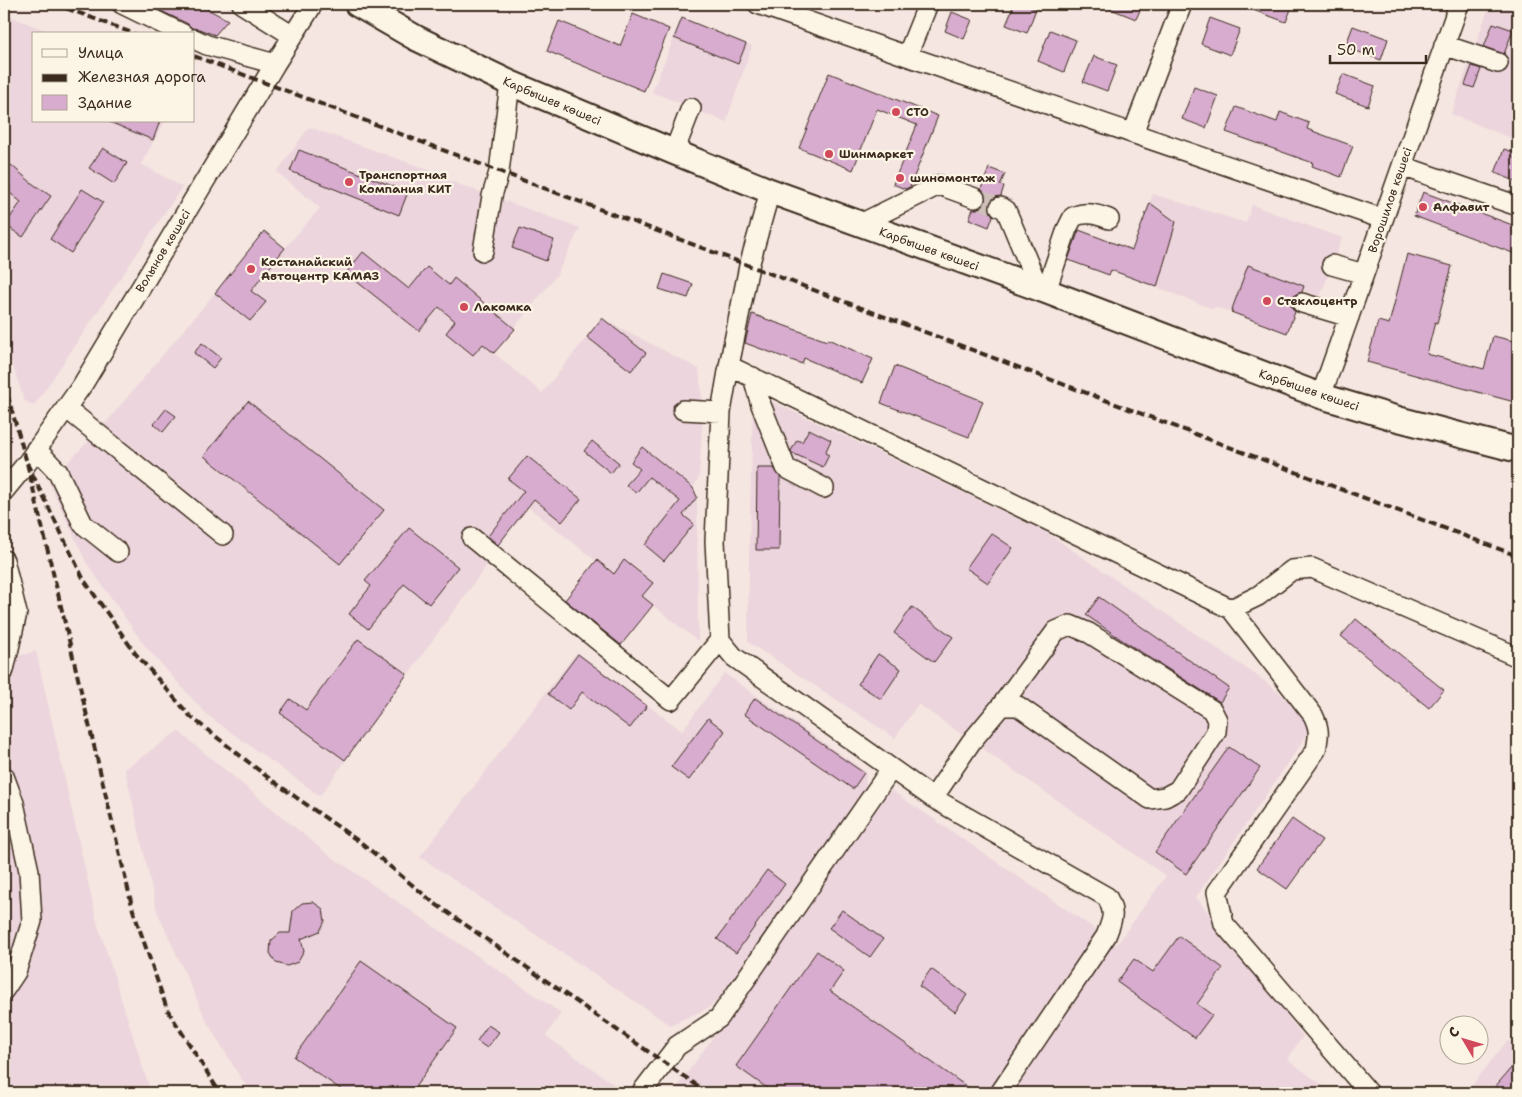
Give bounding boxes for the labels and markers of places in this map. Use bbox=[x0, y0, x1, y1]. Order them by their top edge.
place label: СТО bbox=[906, 104, 929, 120]
marker: СТО bbox=[890, 106, 902, 118]
place label: Шинмаркет bbox=[839, 146, 914, 162]
marker: Шинмаркет bbox=[823, 148, 835, 160]
place label: Транспортная Компания КИТ bbox=[359, 167, 452, 197]
place label: шиномонтаж bbox=[910, 170, 996, 186]
marker: шиномонтаж bbox=[894, 172, 906, 184]
marker: Транспортная Компания КИТ bbox=[343, 176, 355, 188]
place label: Алфавит bbox=[1433, 199, 1490, 215]
marker: Алфавит bbox=[1417, 201, 1429, 213]
place label: Костанайский Автоцентр КАМАЗ bbox=[261, 254, 379, 284]
marker: Костанайский Автоцентр КАМАЗ bbox=[245, 263, 257, 275]
place label: Стеклоцентр bbox=[1277, 293, 1357, 309]
marker: Стеклоцентр bbox=[1261, 295, 1273, 307]
place label: Лакомка bbox=[474, 299, 532, 315]
marker: Лакомка bbox=[458, 301, 470, 313]

